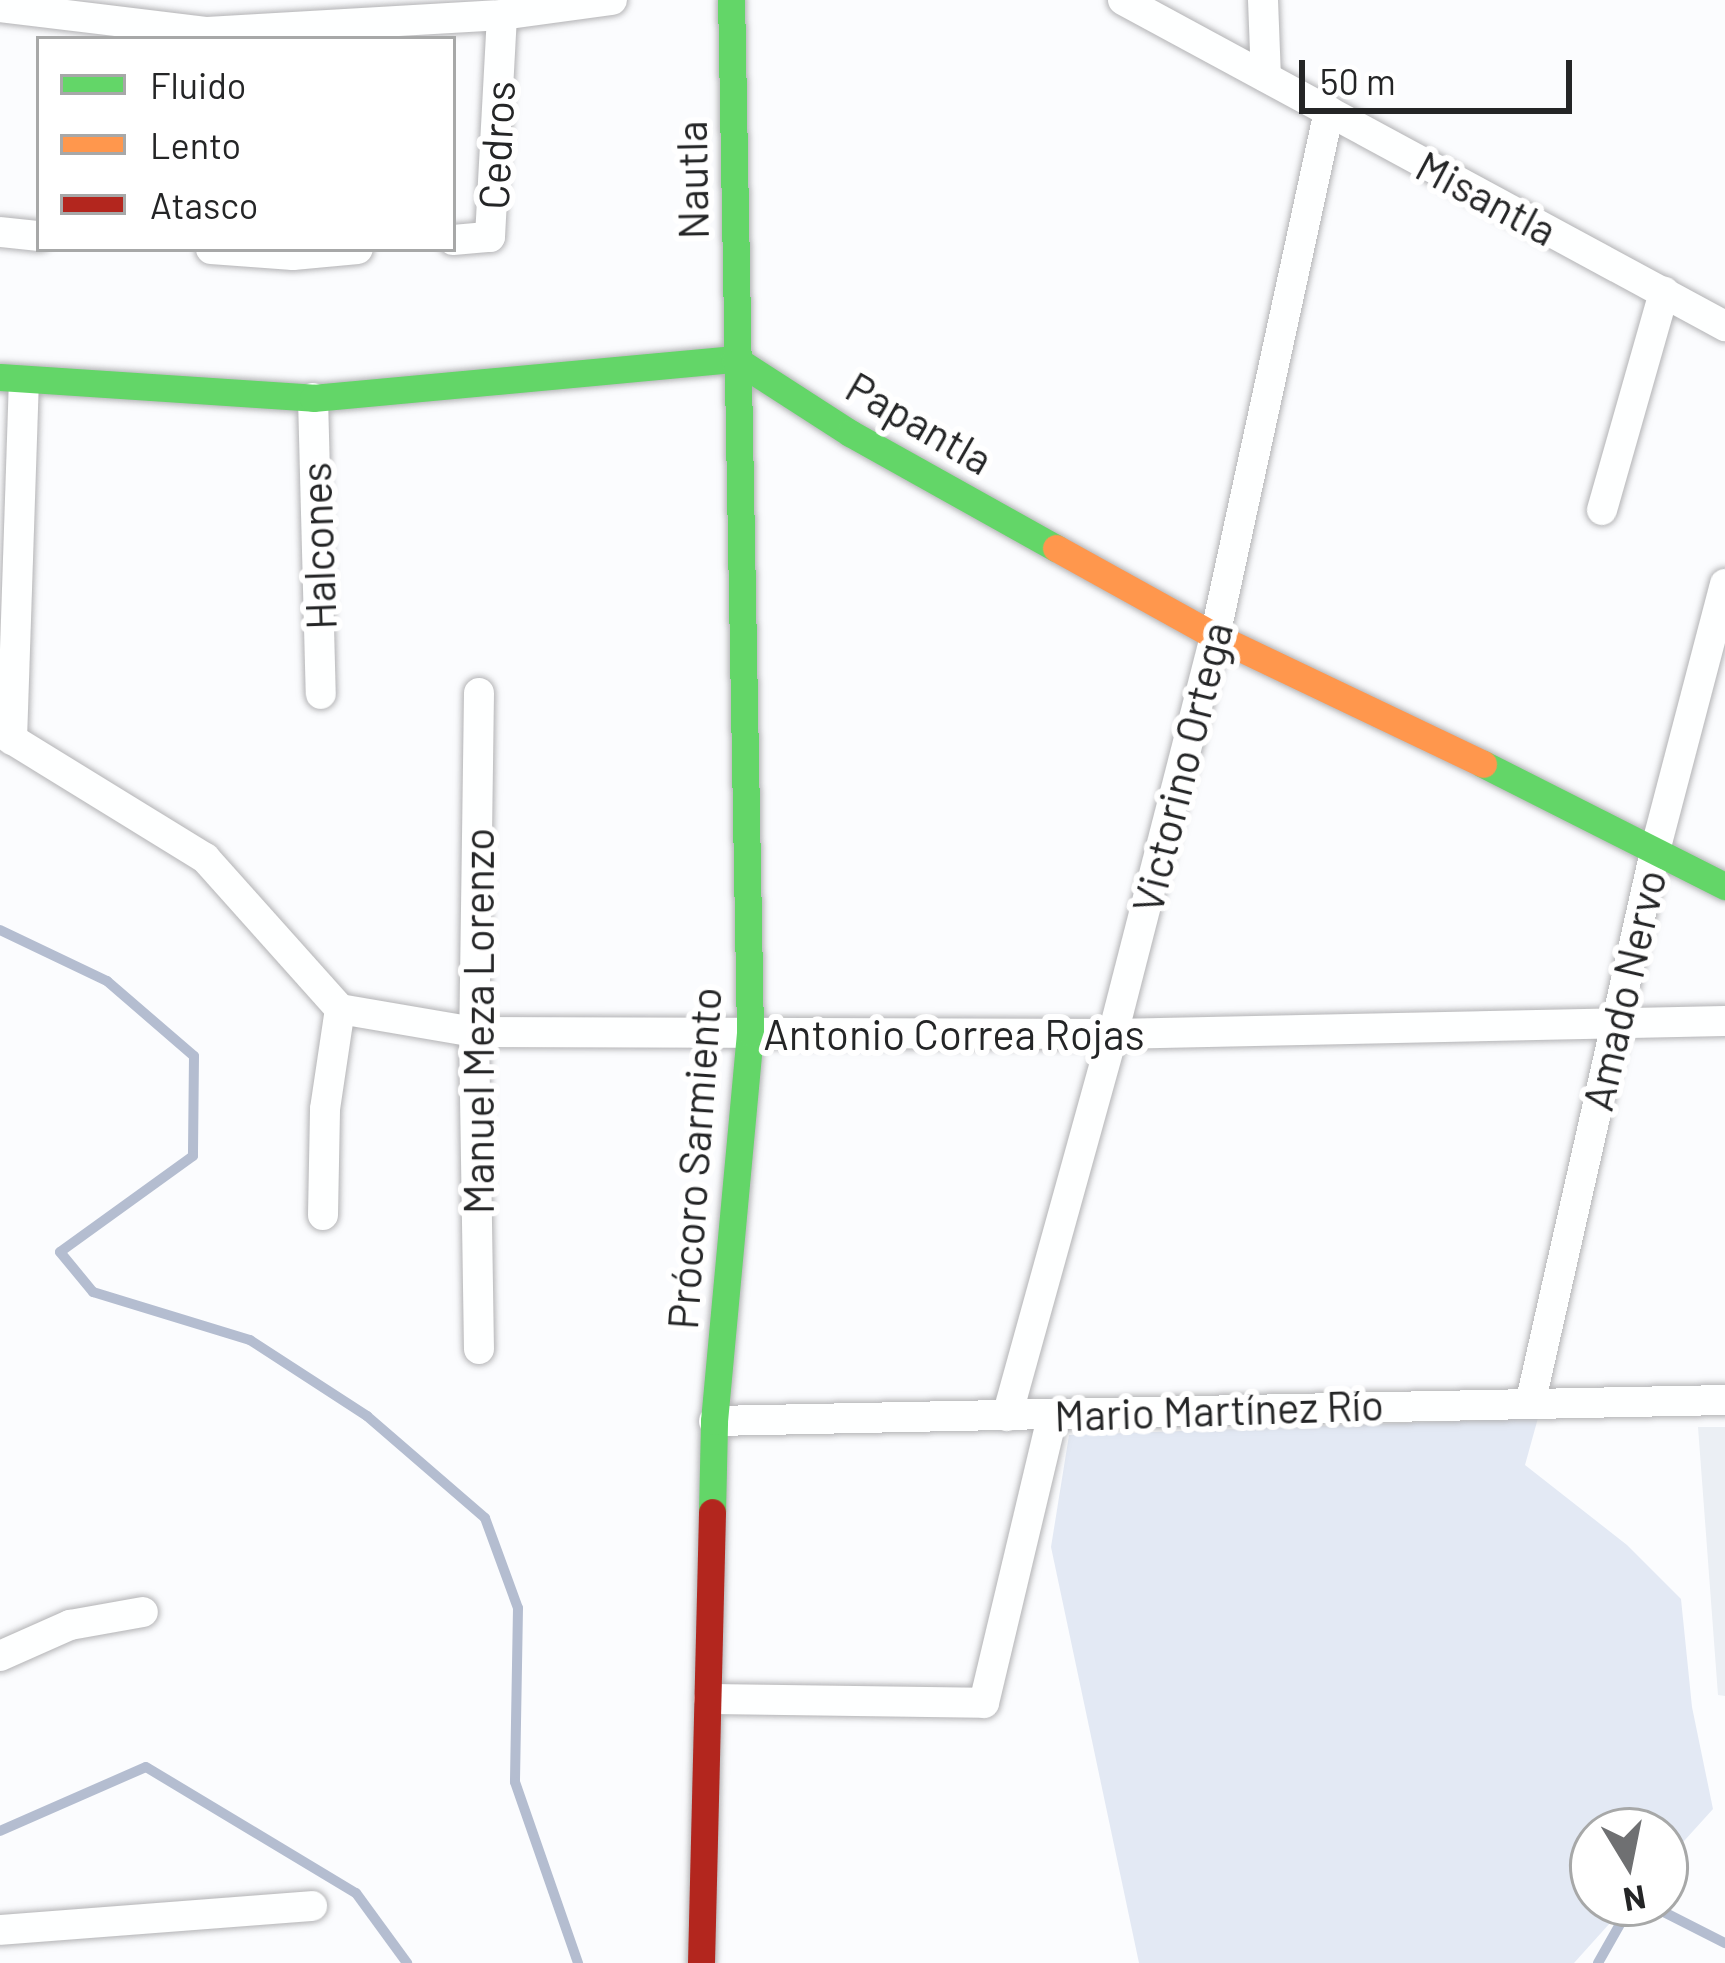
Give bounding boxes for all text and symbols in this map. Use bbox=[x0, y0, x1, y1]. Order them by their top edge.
legend bbox=[36, 36, 456, 252]
scale bar bbox=[1305, 36, 1578, 110]
text: 50 m bbox=[1320, 59, 1396, 102]
text: Fluido bbox=[150, 63, 246, 106]
street label: Cedros bbox=[466, 79, 524, 211]
street label: Nautla bbox=[665, 120, 717, 240]
text: Lento bbox=[150, 123, 241, 166]
street label: Misantla bbox=[1408, 139, 1566, 255]
text: Atasco bbox=[150, 183, 258, 226]
street label: Papantla bbox=[838, 360, 1002, 484]
street label: Halcones bbox=[289, 461, 345, 631]
street label: Victorino Ortega bbox=[1121, 617, 1241, 917]
street label: Manuel Meza Lorenzo bbox=[452, 828, 502, 1214]
street label: Amado Nervo bbox=[1571, 865, 1675, 1115]
street label: Prócoro Sarmiento bbox=[656, 985, 730, 1331]
street label: Antonio Correa Rojas bbox=[763, 1008, 1145, 1058]
street label: Mario Martínez Río bbox=[1053, 1378, 1385, 1440]
north arrow bbox=[1569, 1807, 1689, 1927]
text: N bbox=[1620, 1878, 1649, 1921]

